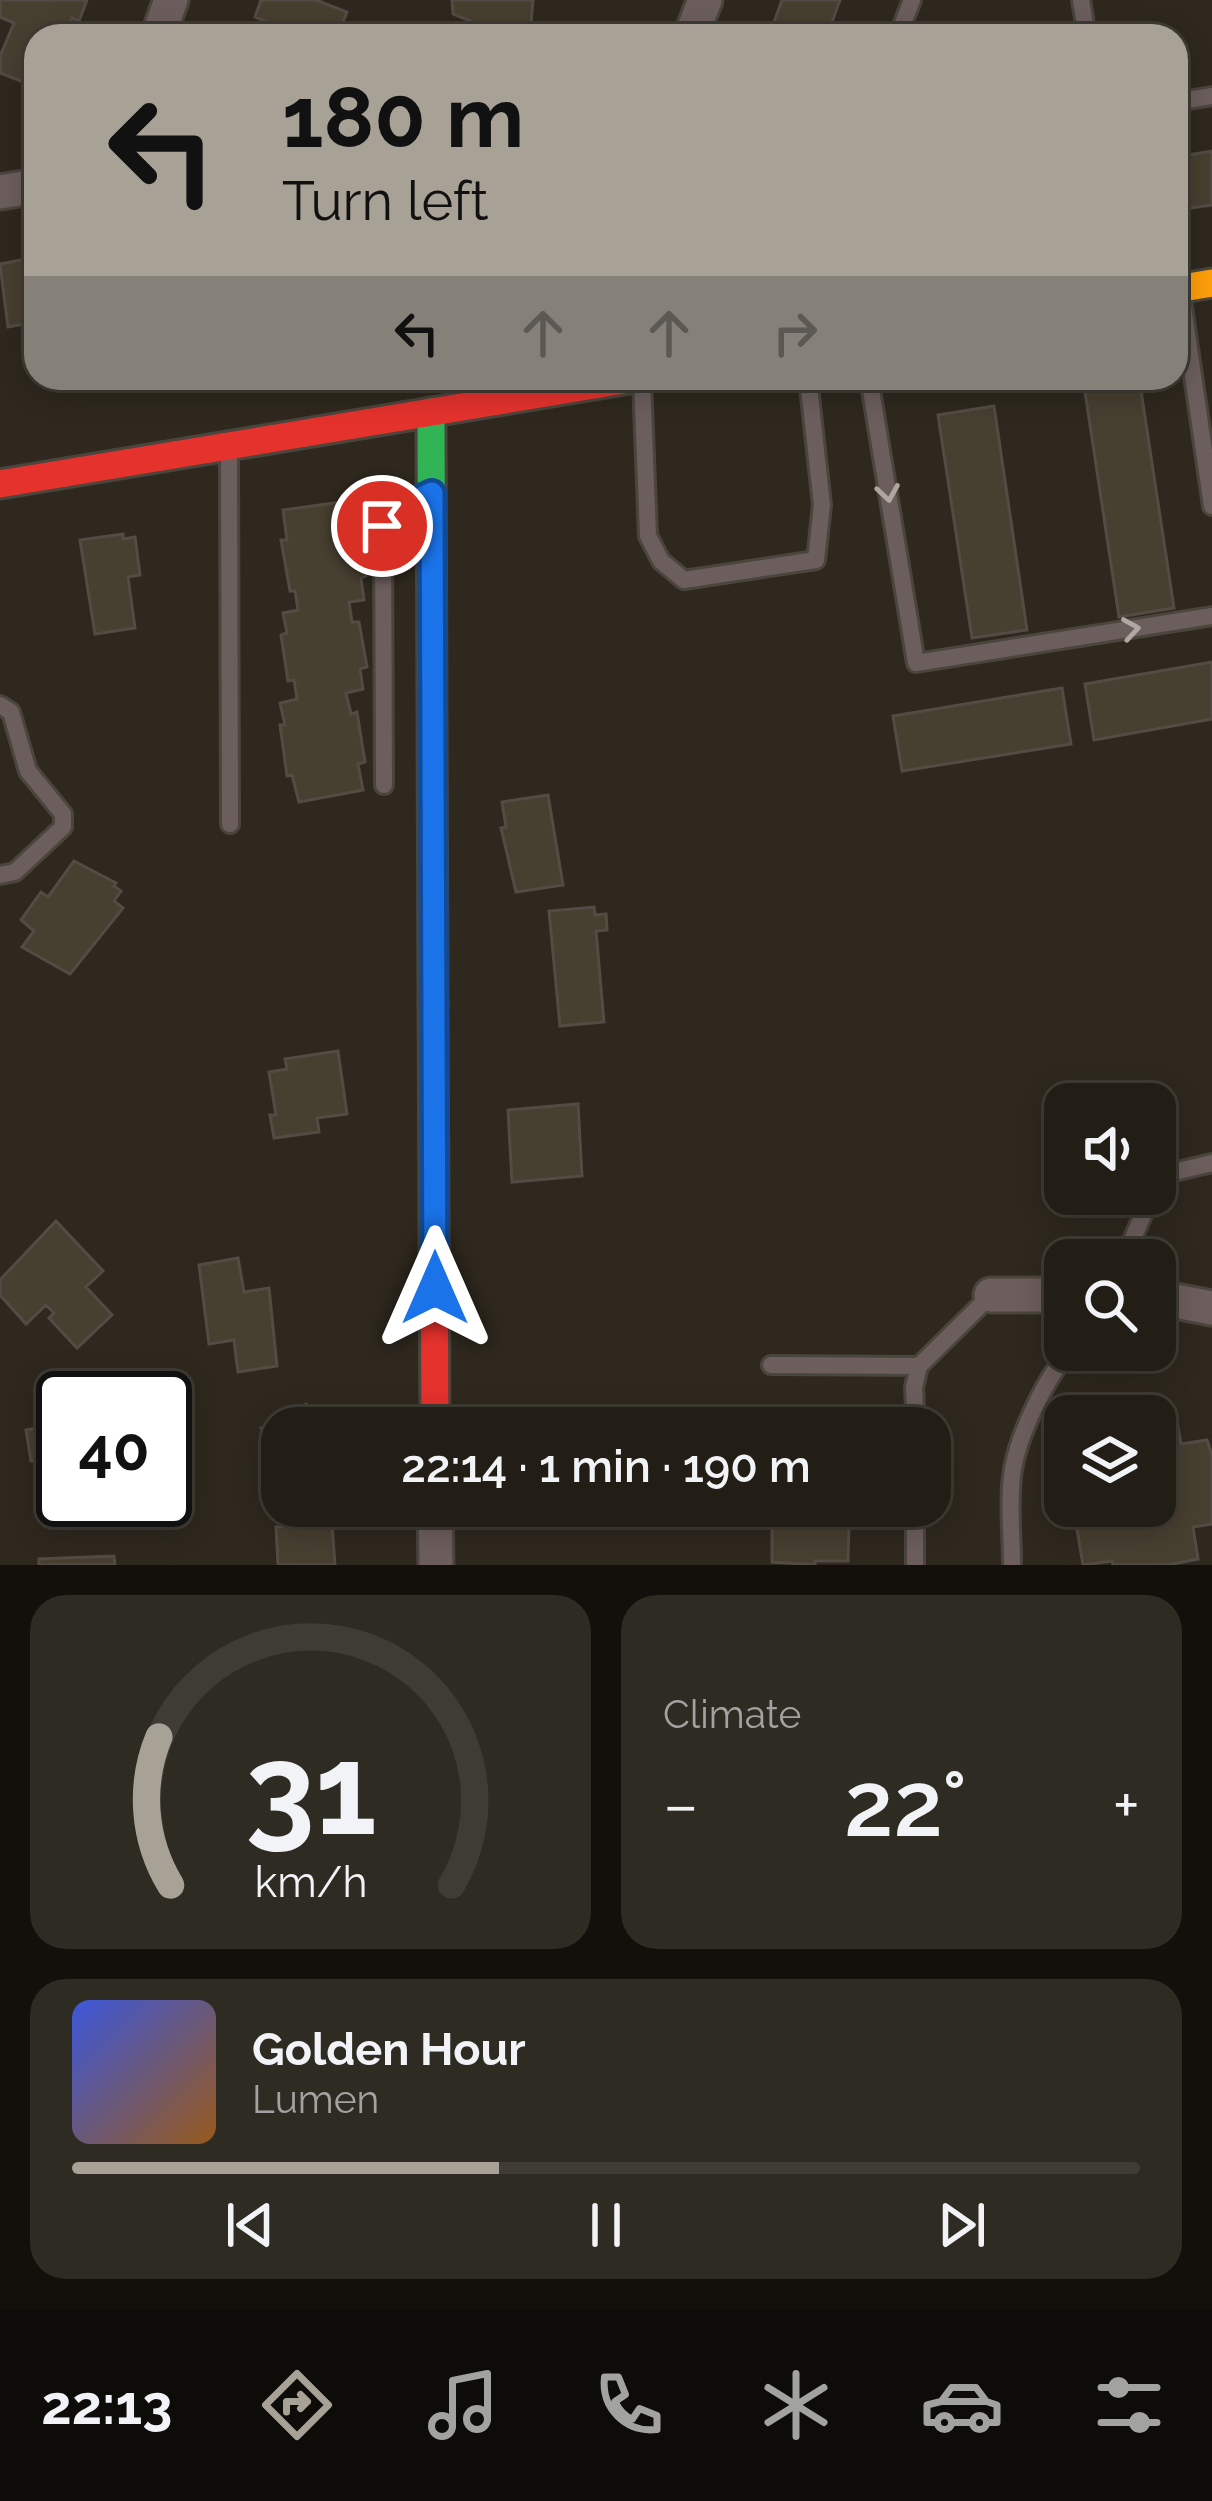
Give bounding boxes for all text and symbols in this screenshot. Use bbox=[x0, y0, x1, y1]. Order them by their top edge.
text: 180 m bbox=[282, 68, 524, 167]
icon: left bbox=[84, 72, 240, 228]
text: Turn left bbox=[282, 169, 489, 233]
icon: left bbox=[384, 300, 450, 366]
icon: ahead bbox=[510, 300, 576, 366]
icon: ahead bbox=[636, 300, 702, 366]
icon: right bbox=[762, 300, 828, 366]
pin bbox=[331, 475, 433, 577]
one-way arrow bbox=[875, 483, 900, 503]
icon: arrive bbox=[349, 493, 415, 559]
one-way arrow bbox=[1121, 617, 1141, 642]
map controls bbox=[1044, 1083, 1176, 1527]
button: sound bbox=[1044, 1083, 1176, 1215]
position arrow bbox=[372, 1225, 498, 1351]
button: search bbox=[1044, 1239, 1176, 1371]
speed limit sign: 40 bbox=[36, 1371, 192, 1527]
button: layers bbox=[1044, 1395, 1176, 1527]
text: 22:14 · 1 min · 190 m bbox=[401, 1440, 811, 1493]
text: Climate bbox=[663, 1691, 801, 1737]
text: 31 bbox=[245, 1717, 376, 1863]
text: 22° bbox=[844, 1751, 967, 1857]
text: − bbox=[663, 1766, 699, 1843]
text: + bbox=[1113, 1766, 1140, 1843]
text: km/h bbox=[254, 1857, 367, 1907]
text: Golden Hour bbox=[252, 2023, 526, 2076]
text: Lumen bbox=[252, 2076, 379, 2122]
icon: previous bbox=[217, 2192, 283, 2258]
icon: pause bbox=[573, 2192, 639, 2258]
icon: next bbox=[929, 2192, 995, 2258]
icon: directions bbox=[255, 2363, 339, 2447]
icon: music bbox=[421, 2363, 505, 2447]
icon: phone bbox=[587, 2363, 671, 2447]
icon: climate bbox=[754, 2363, 838, 2447]
icon: car bbox=[920, 2363, 1004, 2447]
icon: filters bbox=[1087, 2363, 1171, 2447]
text: 22:13 bbox=[41, 2373, 172, 2437]

